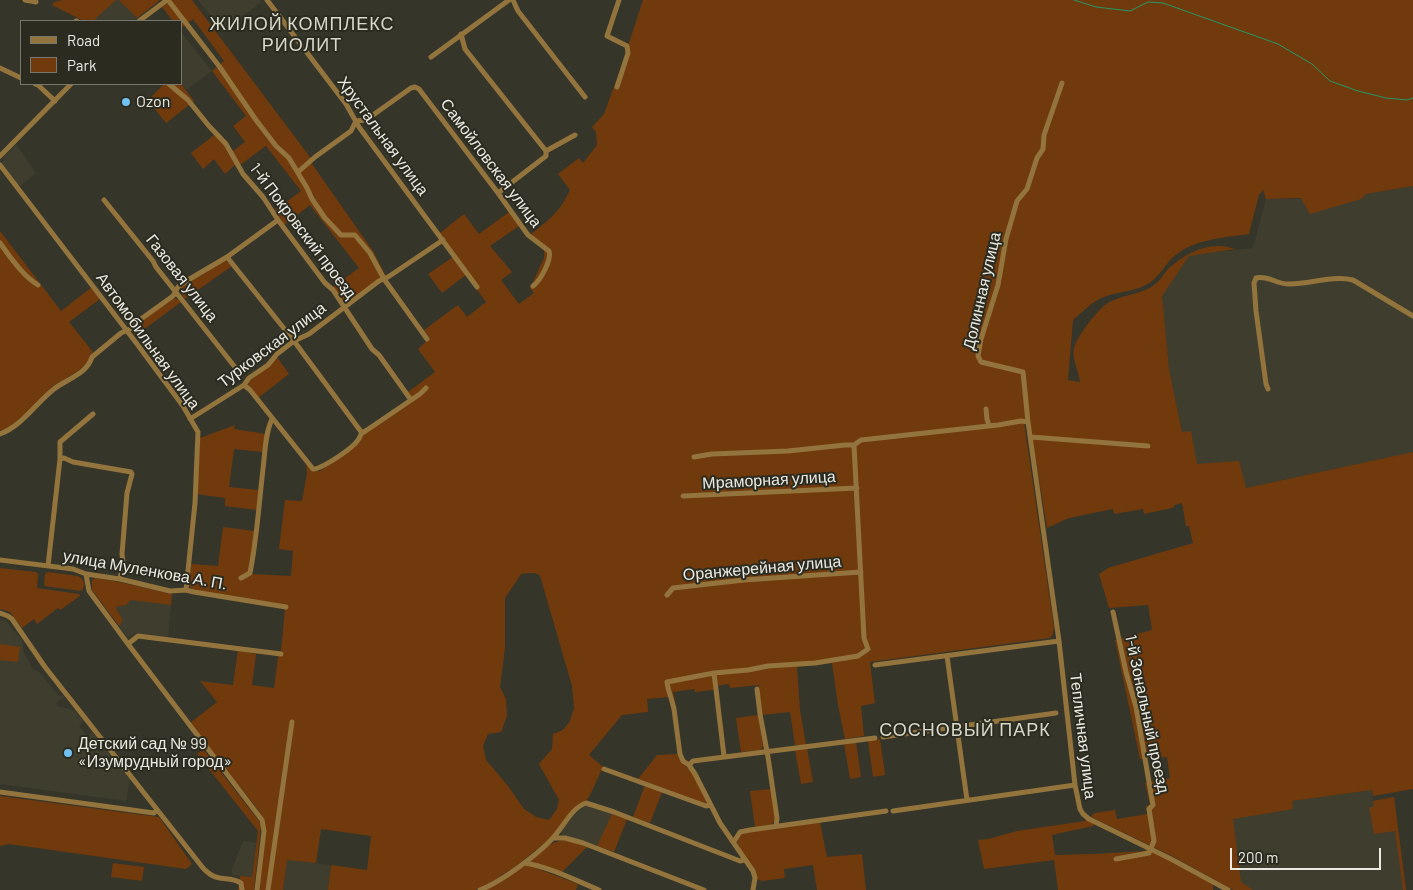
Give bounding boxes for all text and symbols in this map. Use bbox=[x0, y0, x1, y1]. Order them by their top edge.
district label: ЖИЛОЙ КОМПЛЕКС РИОЛИТ bbox=[208, 13, 396, 56]
legend bbox=[20, 20, 182, 85]
text: Road bbox=[67, 31, 100, 49]
text: Park bbox=[67, 56, 96, 74]
street label: Хрустальная улица bbox=[333, 73, 433, 199]
place label: Ozon bbox=[136, 92, 170, 112]
street label: Самойловская улица bbox=[436, 95, 546, 231]
marker: Ozon bbox=[120, 96, 132, 108]
street label: 1-й Покровский проезд bbox=[246, 159, 360, 303]
street label: Газовая улица bbox=[142, 230, 222, 326]
street label: Долинная улица bbox=[959, 230, 1005, 352]
street label: Автомобильная улица bbox=[92, 269, 204, 413]
street label: Турковская улица bbox=[214, 298, 330, 392]
street label: Мраморная улица bbox=[702, 467, 836, 493]
street label: улица Муленкова А. П. bbox=[62, 546, 228, 594]
street label: Оранжерейная улица bbox=[682, 552, 842, 584]
street label: 1-й Зональный проезд bbox=[1121, 633, 1173, 795]
street label: Тепличная улица bbox=[1066, 672, 1100, 800]
district label: СОСНОВЫЙ ПАРК bbox=[878, 719, 1052, 741]
place label: Детский сад № 99 «Изумрудный город» bbox=[78, 734, 232, 772]
marker: Детский сад № 99 «Изумрудный город» bbox=[62, 747, 74, 759]
scale bar bbox=[1233, 838, 1384, 870]
text: 200 m bbox=[1238, 848, 1278, 866]

